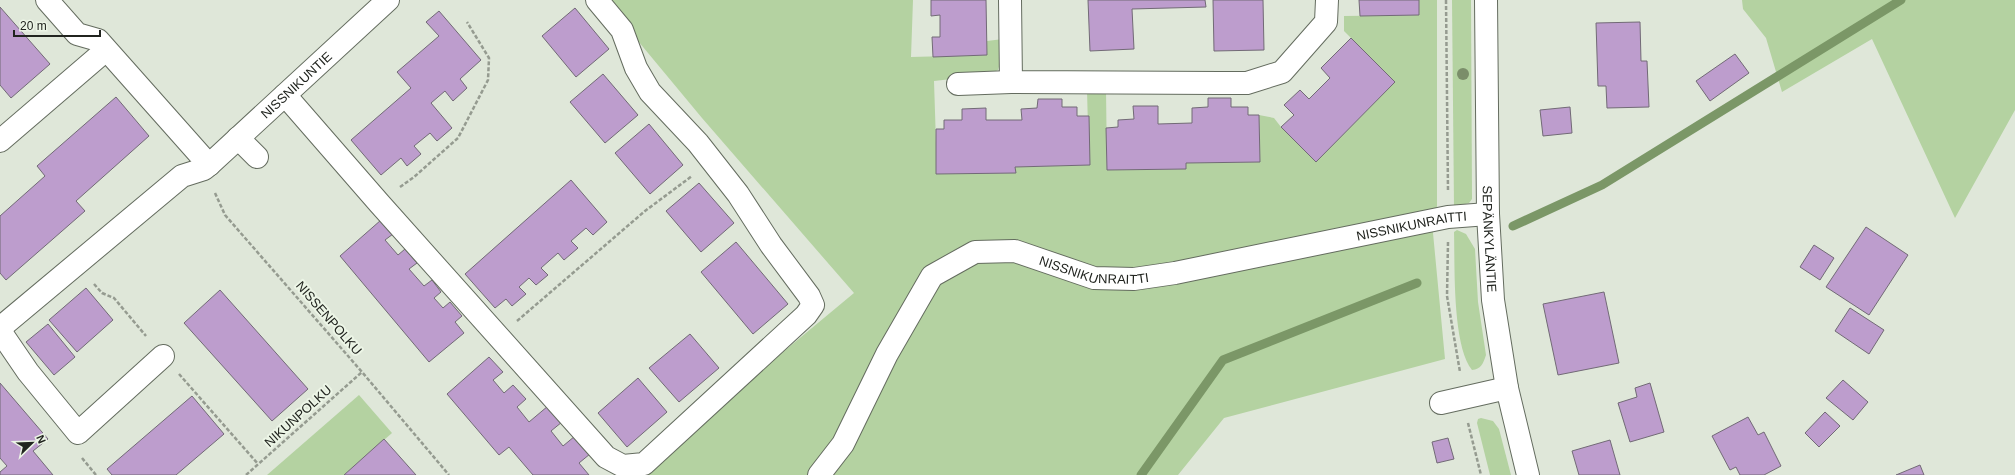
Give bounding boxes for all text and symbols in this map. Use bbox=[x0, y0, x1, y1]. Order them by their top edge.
scale bar bbox=[14, 12, 100, 38]
text: 20 m bbox=[20, 19, 47, 33]
street label: NISSNIKUNTIE bbox=[257, 48, 335, 121]
street label: SEPÄNKYLÄNTIE bbox=[1480, 185, 1500, 293]
street label: NISSNIKUNRAITTI bbox=[1355, 208, 1467, 243]
street label: NISSNIKUNRAITTI bbox=[1037, 252, 1150, 287]
street label: NISSENPOLKU bbox=[293, 278, 365, 358]
street label: NIKUNPOLKU bbox=[262, 382, 334, 450]
north arrow bbox=[12, 423, 52, 463]
text: N bbox=[34, 433, 48, 445]

